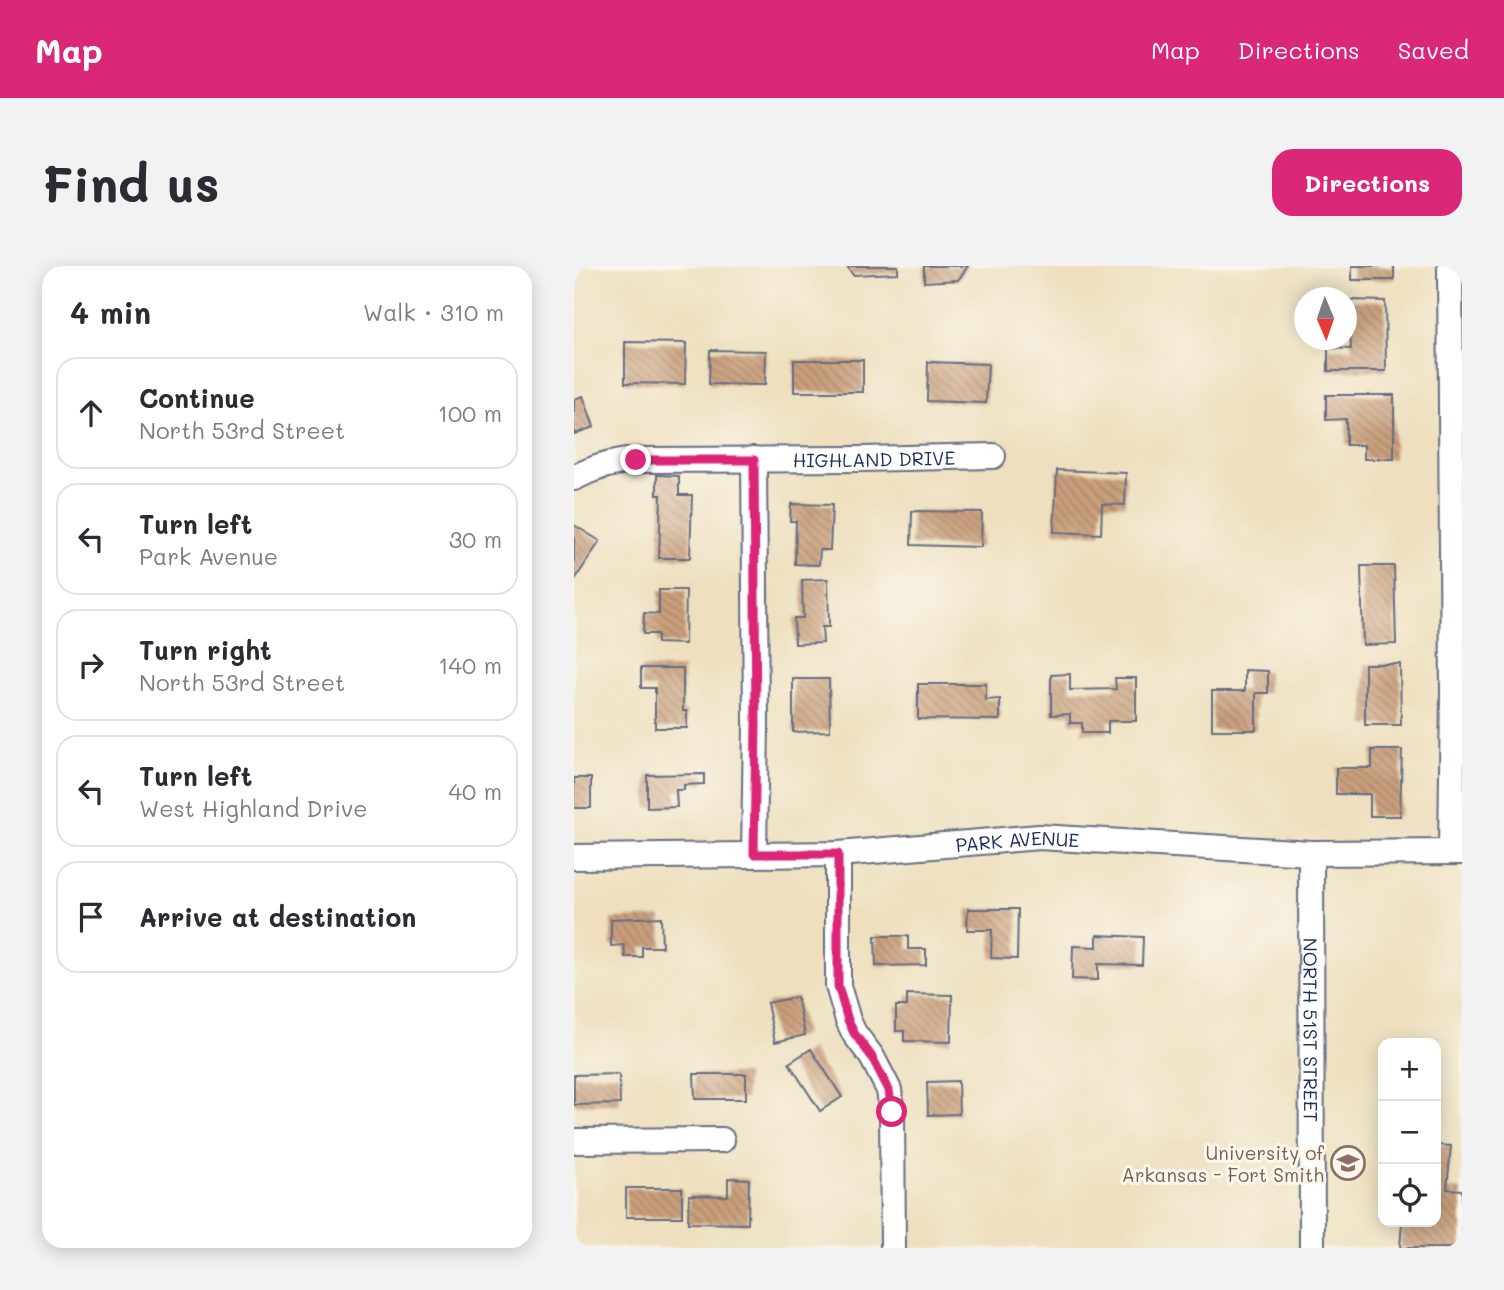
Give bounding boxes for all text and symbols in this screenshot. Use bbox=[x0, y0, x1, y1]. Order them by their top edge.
text: Map bbox=[35, 28, 103, 71]
text: Map bbox=[1151, 34, 1200, 65]
text: Directions bbox=[1238, 34, 1360, 65]
text: Saved bbox=[1398, 34, 1469, 65]
button: Directions bbox=[1272, 149, 1462, 216]
text: Find us bbox=[42, 151, 220, 214]
north arrow bbox=[1294, 287, 1357, 350]
text: 4 min bbox=[70, 292, 151, 332]
text: Walk · 310 m bbox=[363, 297, 504, 327]
text: Continue bbox=[139, 381, 255, 415]
icon: ahead bbox=[72, 394, 110, 432]
text: 100 m bbox=[438, 398, 502, 428]
text: North 53rd Street bbox=[139, 415, 345, 445]
route end bbox=[620, 444, 651, 475]
street label: HIGHLAND DRIVE bbox=[793, 444, 956, 472]
text: Turn left bbox=[139, 507, 252, 541]
icon: left bbox=[72, 520, 110, 558]
text: 30 m bbox=[449, 524, 502, 554]
text: Park Avenue bbox=[139, 541, 278, 571]
text: Turn right bbox=[139, 633, 272, 667]
icon: right bbox=[72, 646, 110, 684]
text: 140 m bbox=[438, 650, 502, 680]
text: North 53rd Street bbox=[139, 667, 345, 697]
text: Turn left bbox=[139, 759, 252, 793]
icon: left bbox=[72, 772, 110, 810]
text: 40 m bbox=[449, 776, 502, 806]
text: West Highland Drive bbox=[139, 793, 367, 823]
street label: PARK AVENUE bbox=[954, 824, 1080, 857]
icon: arrive bbox=[72, 898, 110, 936]
text: Arrive at destination bbox=[139, 900, 416, 934]
street label: NORTH 51ST STREET bbox=[1299, 938, 1324, 1122]
map controls bbox=[1378, 1038, 1441, 1227]
button: + bbox=[1378, 1038, 1441, 1101]
route start bbox=[876, 1096, 907, 1127]
button: − bbox=[1378, 1101, 1441, 1164]
place label: University of Arkansas - Fort Smith bbox=[1122, 1140, 1325, 1187]
school or university icon: University of Arkansas - Fort Smith bbox=[1329, 1144, 1367, 1182]
button: locate bbox=[1378, 1164, 1441, 1227]

